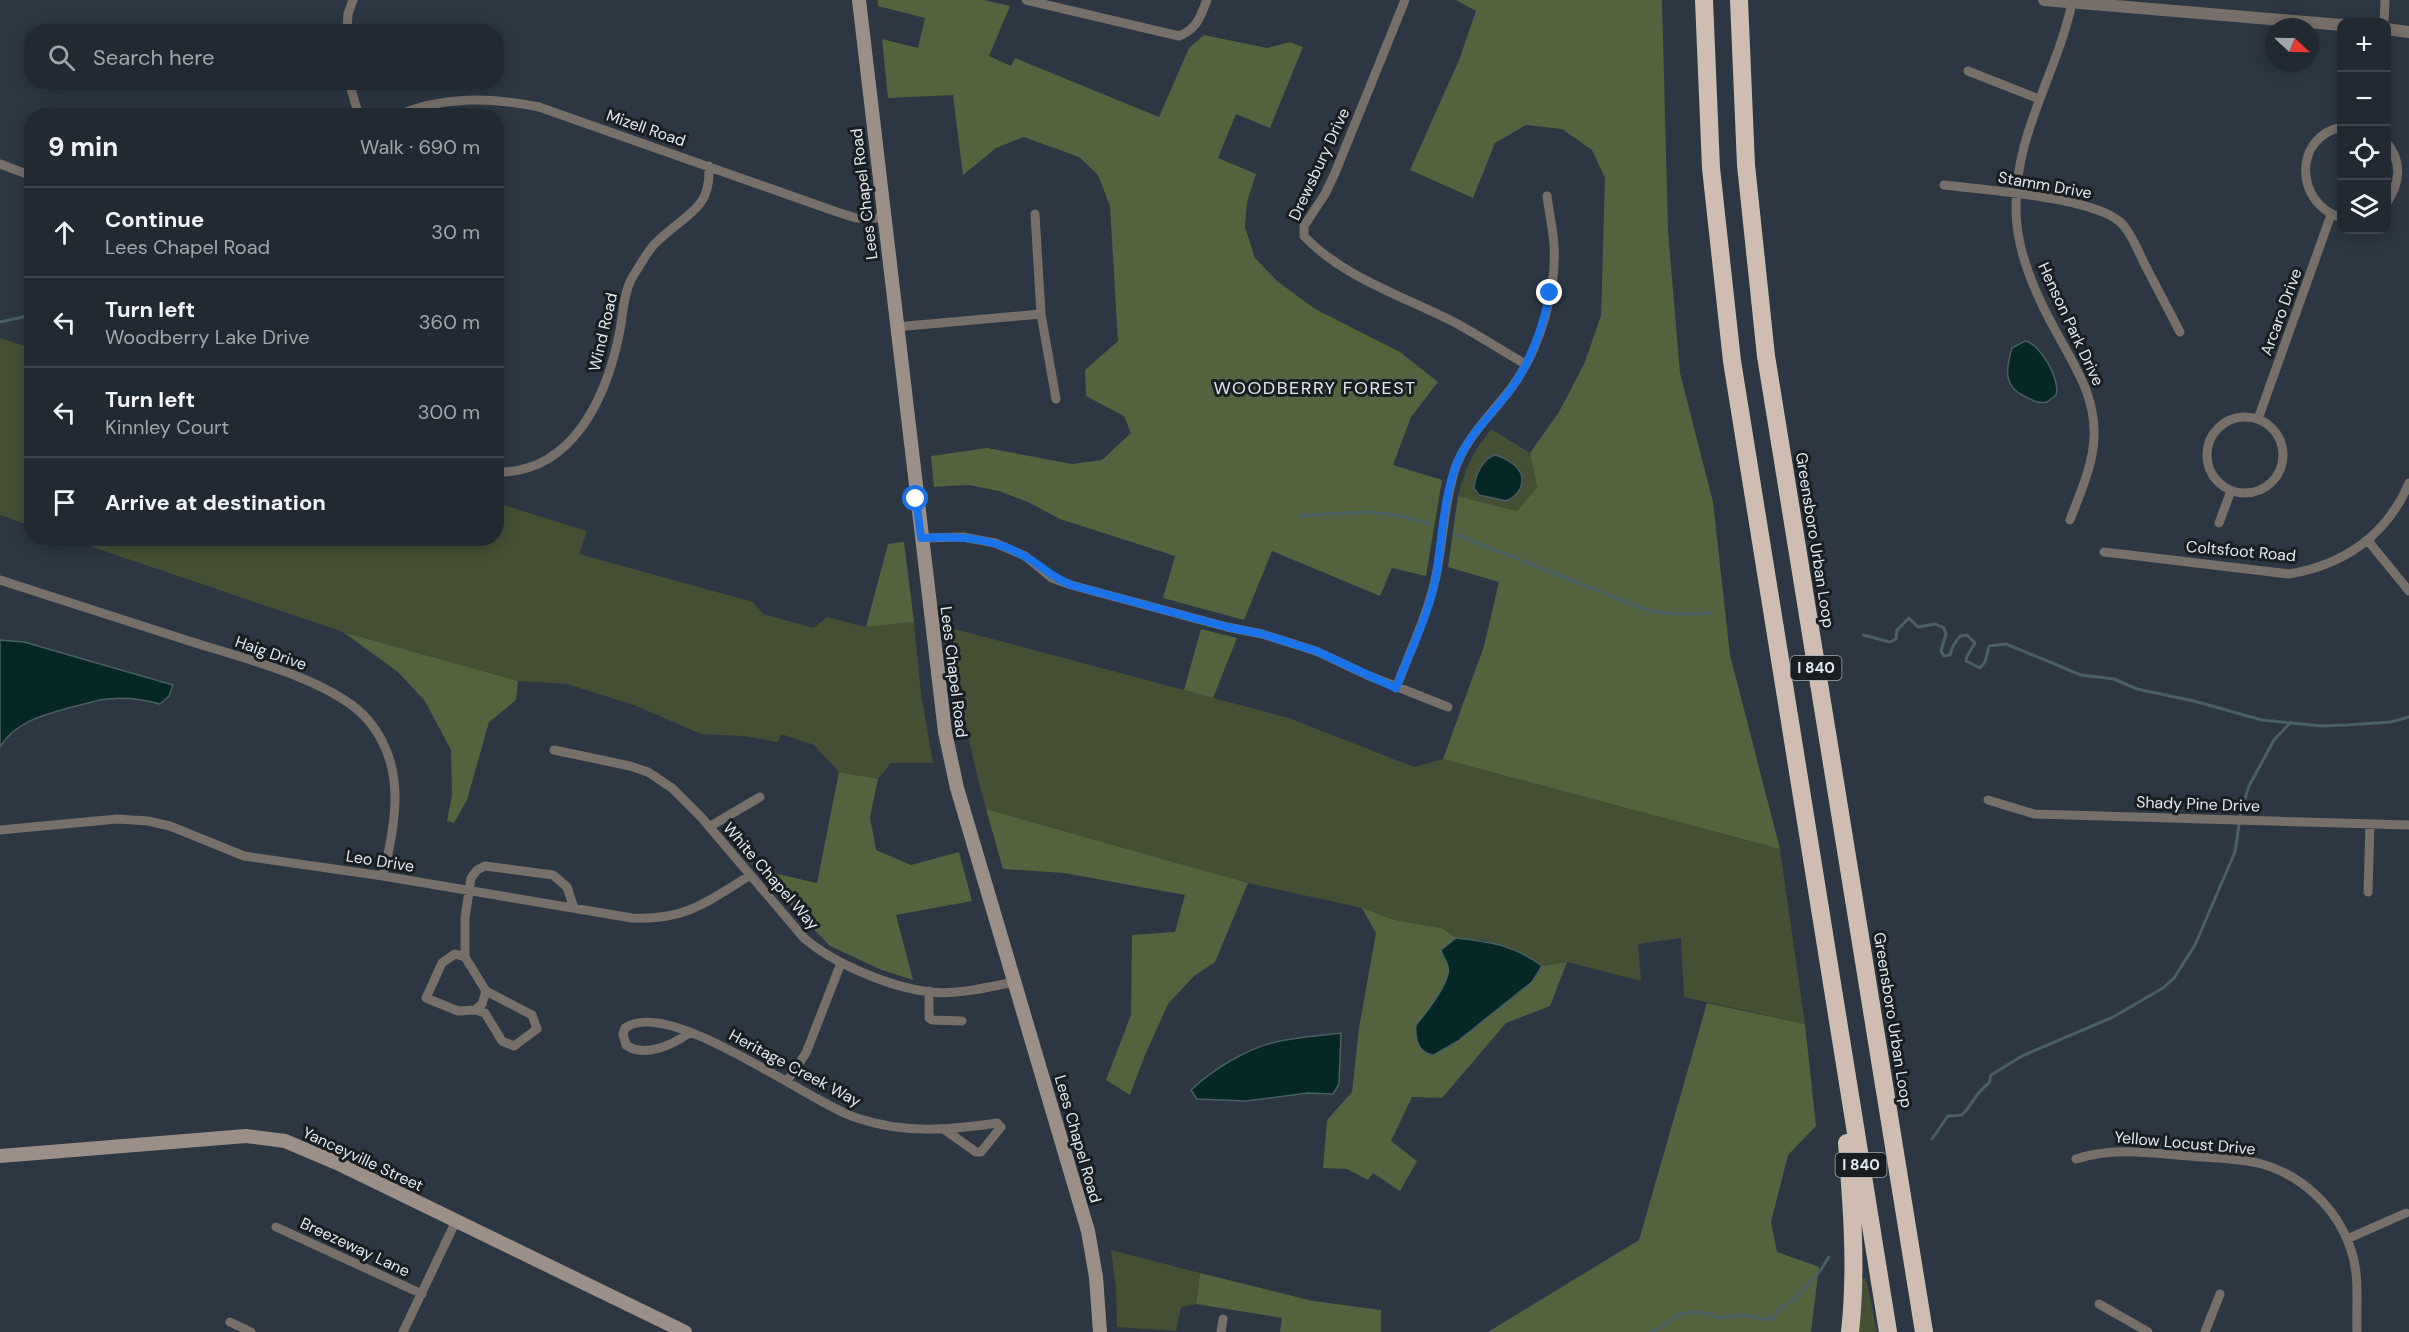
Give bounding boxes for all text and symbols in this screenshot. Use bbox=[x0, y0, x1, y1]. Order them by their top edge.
north arrow bbox=[2265, 18, 2319, 72]
map controls bbox=[2337, 18, 2391, 234]
button: + bbox=[2337, 18, 2391, 72]
search box bbox=[24, 24, 504, 90]
icon: search bbox=[45, 41, 78, 74]
text: Search here bbox=[93, 43, 214, 72]
button: − bbox=[2337, 72, 2391, 126]
street label: Drewsbury Drive bbox=[1284, 104, 1354, 224]
street label: Mizell Road bbox=[604, 105, 688, 151]
button: locate bbox=[2337, 126, 2391, 180]
street label: Lees Chapel Road bbox=[846, 127, 882, 261]
text: 9 min bbox=[48, 130, 118, 164]
text: Walk · 690 m bbox=[360, 134, 480, 160]
street label: Stamm Drive bbox=[1996, 166, 2094, 204]
button: layers bbox=[2337, 180, 2391, 234]
text: Continue bbox=[105, 205, 204, 234]
icon: ahead bbox=[48, 216, 81, 249]
text: 30 m bbox=[431, 219, 480, 245]
text: Lees Chapel Road bbox=[105, 234, 270, 260]
street label: Henson Park Drive bbox=[2033, 259, 2109, 389]
street label: Arcaro Drive bbox=[2256, 265, 2306, 359]
route end bbox=[1536, 279, 1562, 305]
street label: Wind Road bbox=[584, 291, 622, 373]
text: Turn left bbox=[105, 295, 195, 324]
icon: left bbox=[48, 306, 81, 339]
text: 360 m bbox=[419, 309, 480, 335]
text: Woodberry Lake Drive bbox=[105, 324, 310, 350]
district label: WOODBERRY FOREST bbox=[1214, 376, 1417, 400]
text: Turn left bbox=[105, 385, 195, 414]
icon: left bbox=[48, 396, 81, 429]
text: 300 m bbox=[418, 399, 480, 425]
text: Kinnley Court bbox=[105, 414, 229, 440]
street label: Greensboro Urban Loop bbox=[1791, 451, 1839, 629]
route start bbox=[902, 485, 928, 511]
icon: arrive bbox=[48, 486, 81, 519]
text: Arrive at destination bbox=[105, 488, 326, 517]
street label: Coltsfoot Road bbox=[2185, 536, 2297, 566]
street label: Lees Chapel Road bbox=[936, 605, 972, 739]
street label: Haig Drive bbox=[232, 631, 310, 675]
road number: I 840 bbox=[1790, 656, 1842, 680]
street label: Shady Pine Drive bbox=[2136, 791, 2260, 817]
street label: White Chapel Way bbox=[718, 818, 824, 934]
street label: Leo Drive bbox=[344, 845, 416, 877]
street label: Greensboro Urban Loop bbox=[1869, 931, 1917, 1109]
street label: Heritage Creek Way bbox=[725, 1024, 865, 1112]
street label: Lees Chapel Road bbox=[1050, 1073, 1106, 1205]
street label: Yanceyville Street bbox=[299, 1122, 427, 1196]
street label: Yellow Locust Drive bbox=[2113, 1126, 2257, 1160]
road number: I 840 bbox=[1836, 1153, 1886, 1177]
street label: Breezeway Lane bbox=[297, 1212, 413, 1282]

